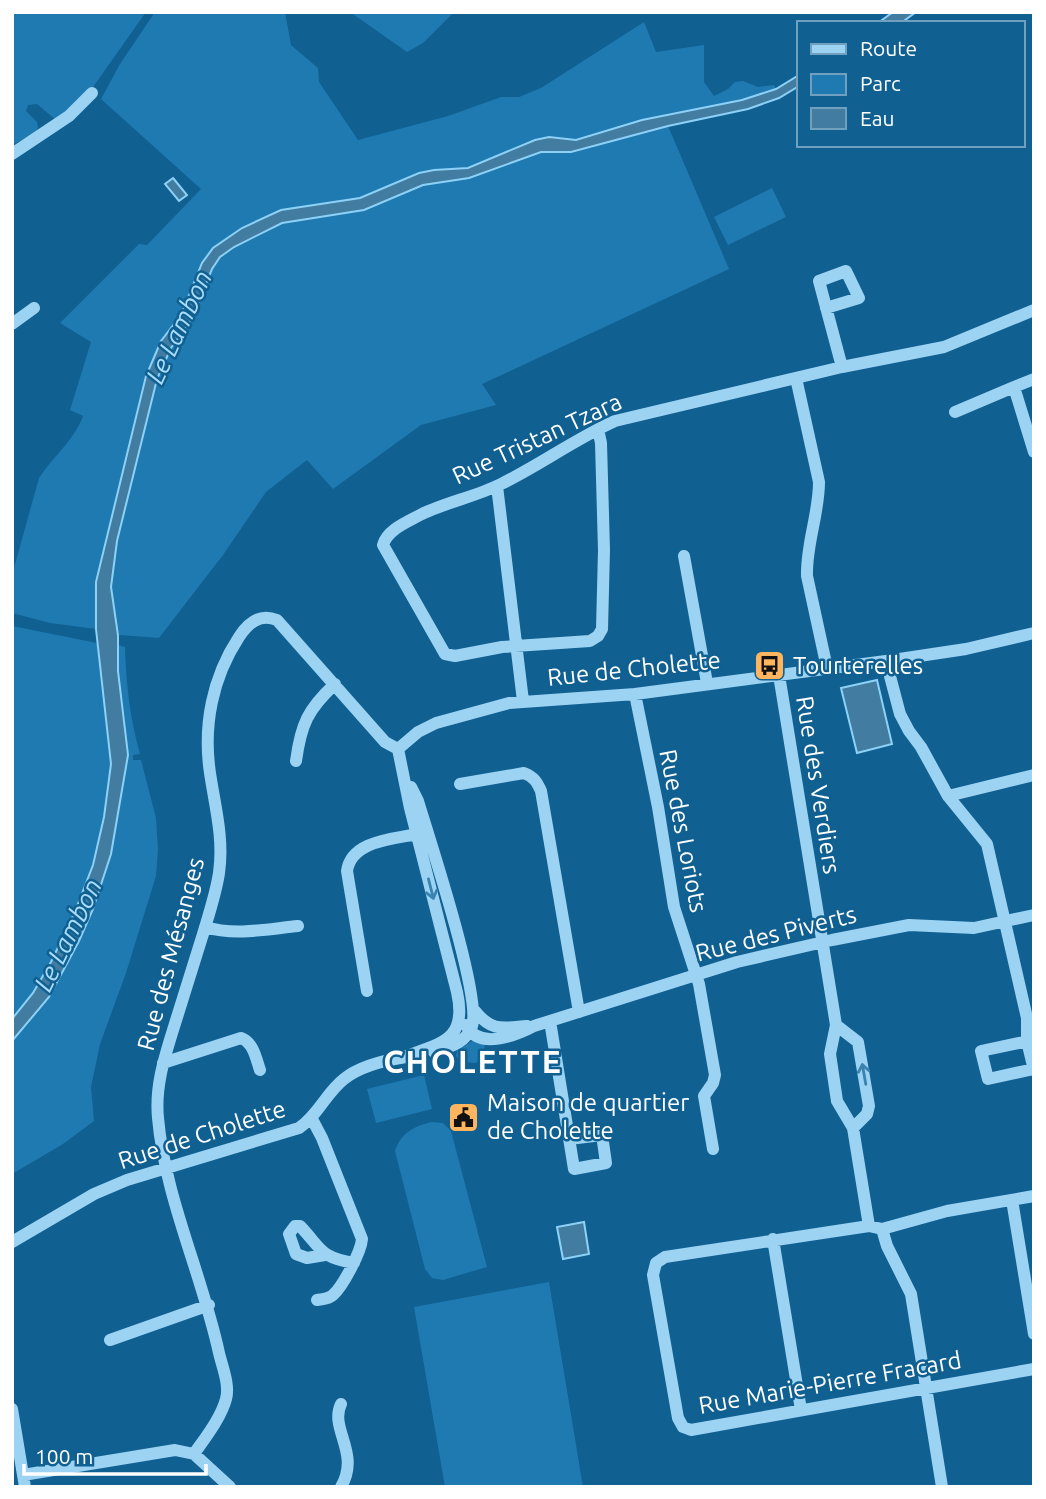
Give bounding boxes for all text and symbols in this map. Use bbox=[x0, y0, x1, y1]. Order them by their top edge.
legend bbox=[797, 21, 1025, 147]
text: Route bbox=[860, 36, 917, 60]
text: Parc bbox=[860, 71, 901, 95]
text: Eau bbox=[860, 106, 895, 130]
water label: Le Lambon bbox=[140, 266, 217, 388]
street label: Rue Tristan Tzara bbox=[448, 388, 626, 490]
street label: Rue de Cholette bbox=[546, 646, 722, 691]
bus stop icon: Tourterelles bbox=[753, 649, 787, 683]
place label: Tourterelles bbox=[793, 652, 923, 679]
street label: Rue des Verdiers bbox=[791, 694, 846, 876]
street label: Rue des Loriots bbox=[654, 747, 713, 915]
street label: Rue des Mésanges bbox=[132, 854, 209, 1053]
water label: Le Lambon bbox=[28, 874, 107, 996]
one-way arrow bbox=[425, 877, 438, 899]
street label: Rue des Piverts bbox=[693, 901, 859, 967]
district label: CHOLETTE bbox=[383, 1043, 563, 1079]
one-way arrow bbox=[857, 1063, 870, 1086]
place label: Maison de quartier de Cholette bbox=[487, 1089, 689, 1144]
street label: Rue de Cholette bbox=[115, 1095, 289, 1174]
public building icon: Maison de quartier de Cholette bbox=[447, 1100, 481, 1134]
street label: Rue Marie-Pierre Fracard bbox=[696, 1346, 963, 1419]
scale bar bbox=[24, 1432, 206, 1476]
text: 100 m bbox=[35, 1444, 93, 1468]

